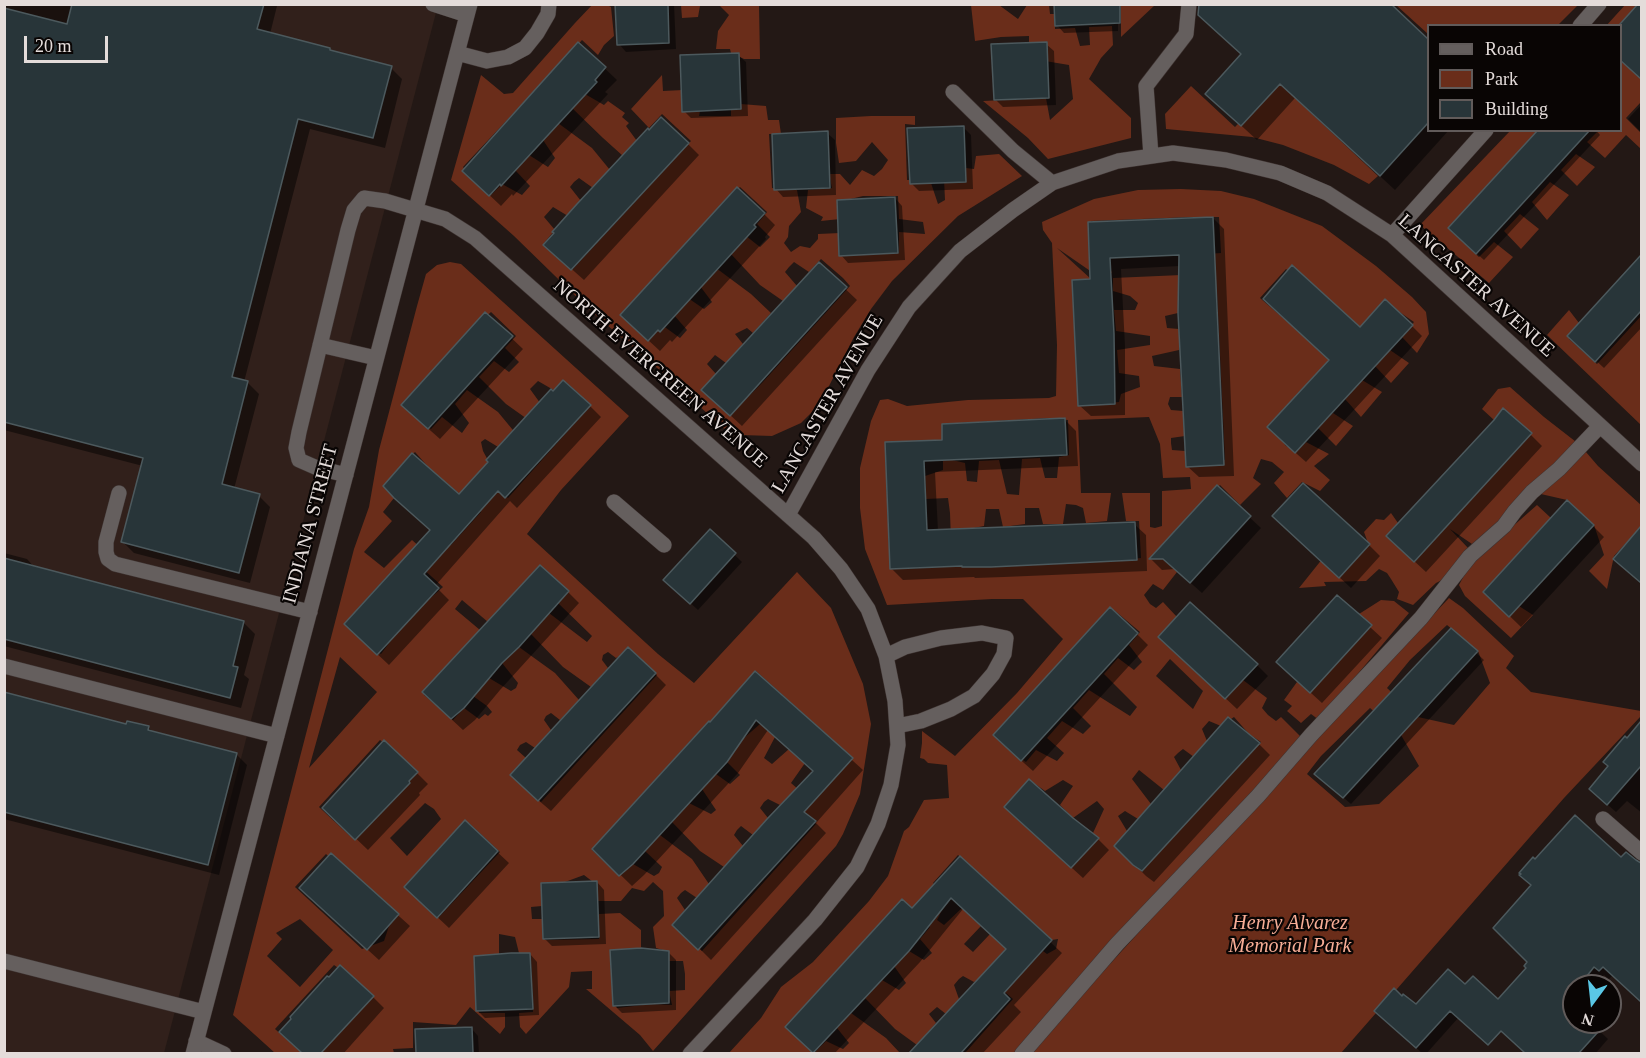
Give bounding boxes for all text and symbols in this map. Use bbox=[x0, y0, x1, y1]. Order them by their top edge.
scale bar bbox=[27, 24, 111, 62]
legend bbox=[1427, 24, 1622, 132]
text: 20 m bbox=[35, 36, 72, 56]
text: Road bbox=[1485, 39, 1523, 59]
text: Park bbox=[1485, 69, 1518, 89]
text: Building bbox=[1485, 99, 1548, 119]
street label: LANCASTER AVENUE bbox=[1393, 209, 1559, 363]
street label: NORTH EVERGREEN AVENUE bbox=[548, 274, 772, 474]
street label: LANCASTER AVENUE bbox=[767, 310, 889, 498]
street label: INDIANA STREET bbox=[278, 442, 344, 606]
park label: Henry Alvarez Memorial Park bbox=[1229, 912, 1351, 959]
north arrow bbox=[1562, 974, 1622, 1034]
text: N bbox=[1580, 1010, 1596, 1030]

